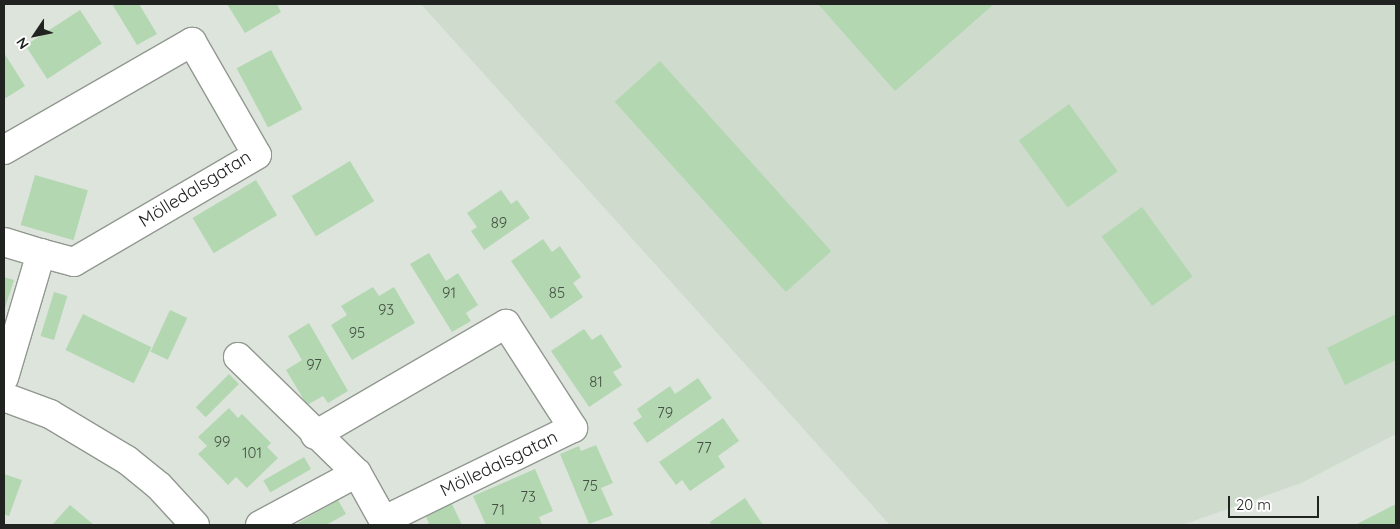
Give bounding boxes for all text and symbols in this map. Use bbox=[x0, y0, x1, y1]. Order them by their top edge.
north arrow bbox=[10, 10, 60, 60]
text: N bbox=[12, 34, 33, 53]
street label: Mölledalsgatan bbox=[135, 146, 255, 232]
house number: 89 bbox=[491, 214, 507, 232]
house number: 91 bbox=[442, 284, 456, 302]
house number: 85 bbox=[549, 284, 565, 302]
house number: 93 bbox=[378, 301, 394, 319]
house number: 95 bbox=[349, 324, 365, 342]
house number: 97 bbox=[306, 356, 322, 374]
house number: 81 bbox=[589, 373, 603, 391]
house number: 79 bbox=[657, 404, 673, 422]
street label: Mölledalsgatan bbox=[437, 426, 561, 502]
house number: 99 bbox=[214, 433, 230, 451]
house number: 77 bbox=[696, 439, 712, 457]
house number: 101 bbox=[242, 444, 262, 462]
house number: 75 bbox=[582, 477, 598, 495]
scale bar bbox=[1230, 486, 1321, 518]
house number: 73 bbox=[520, 488, 536, 506]
text: 20 m bbox=[1236, 495, 1271, 514]
house number: 71 bbox=[491, 501, 505, 519]

